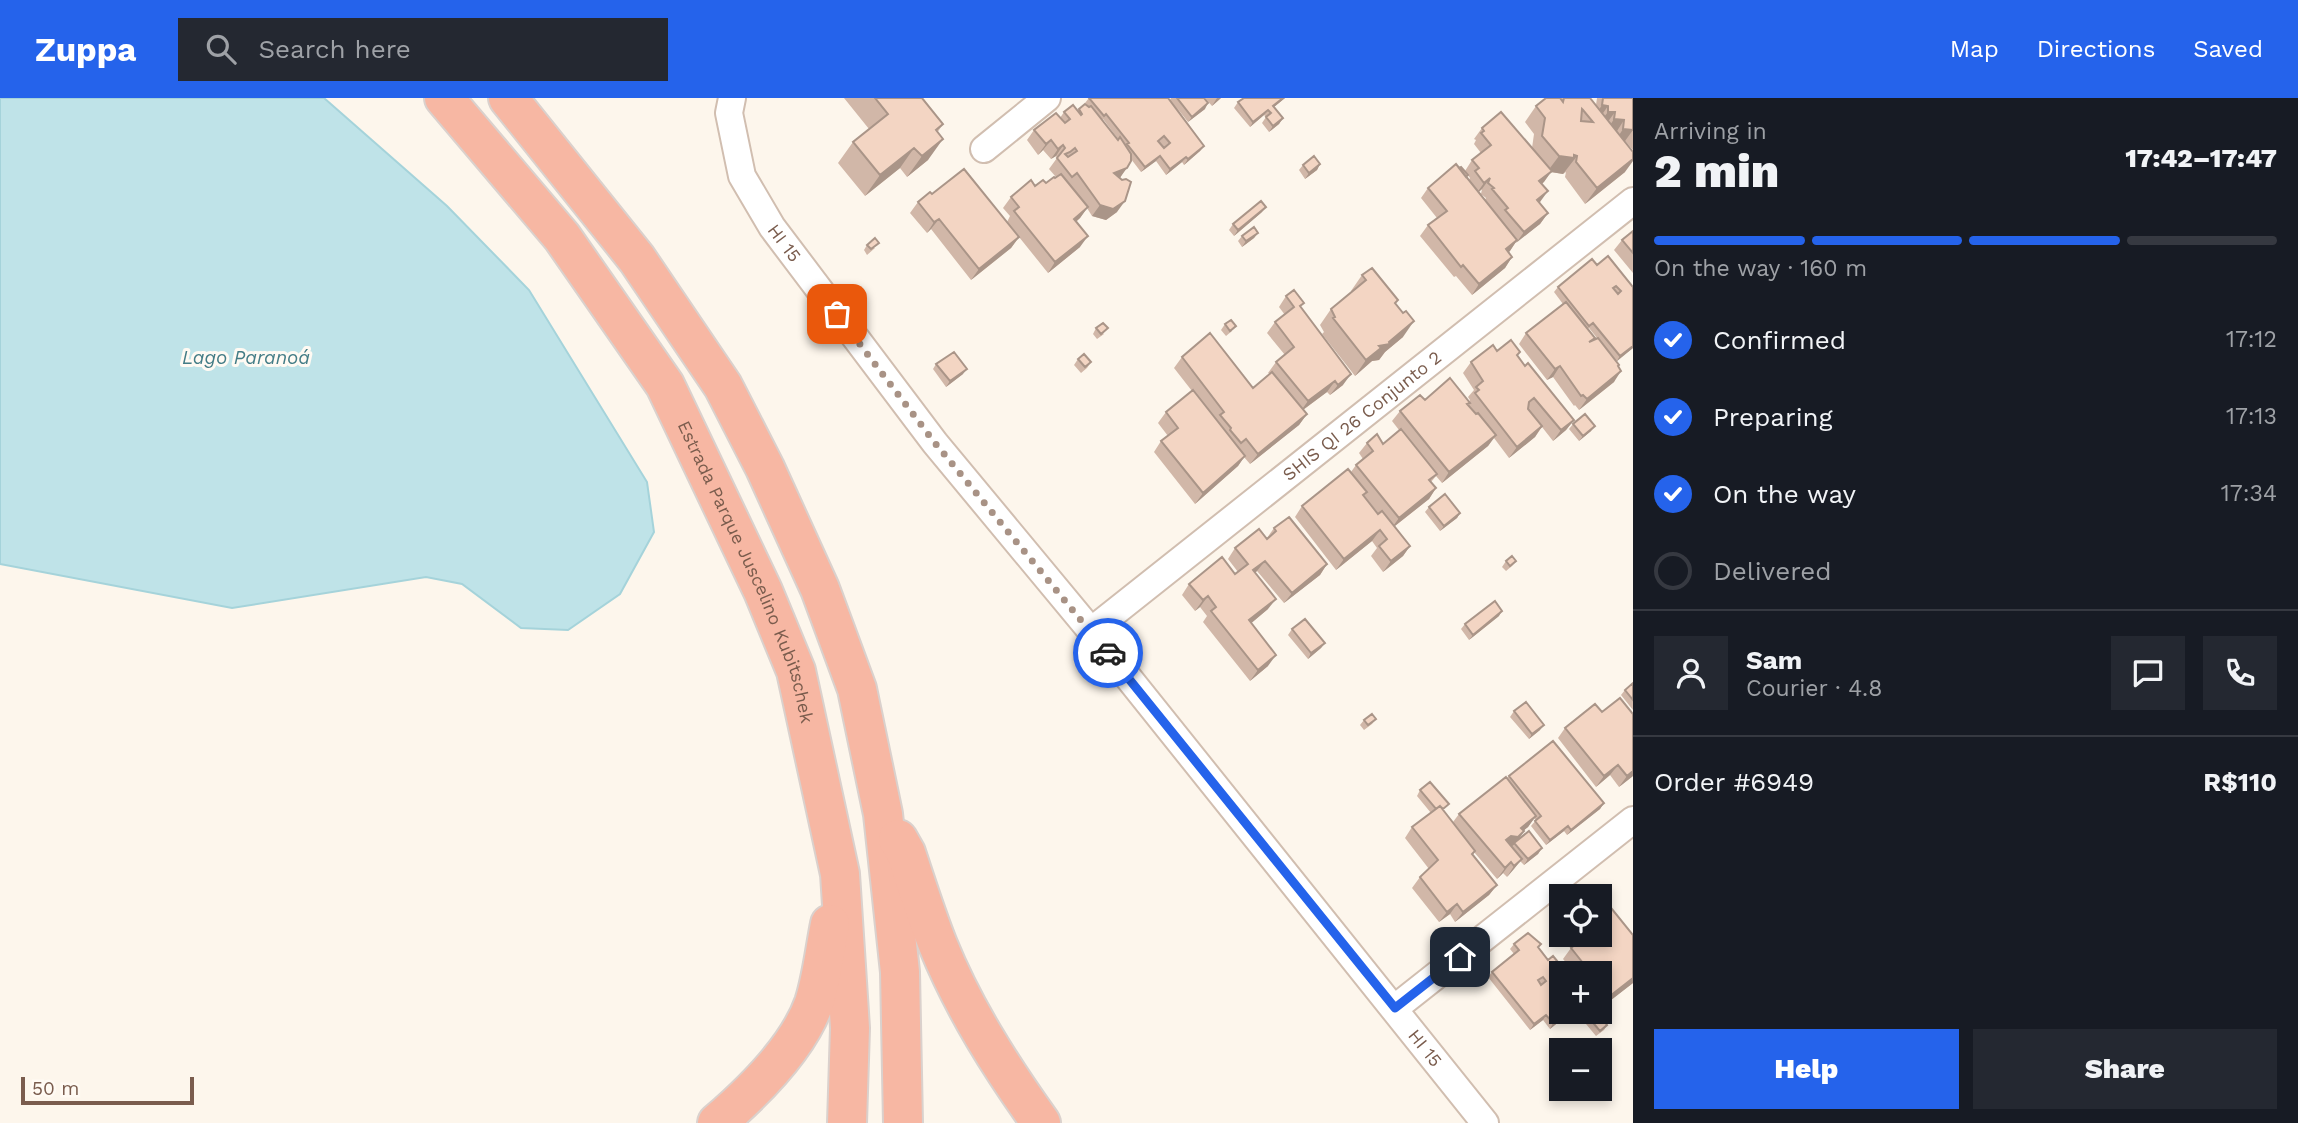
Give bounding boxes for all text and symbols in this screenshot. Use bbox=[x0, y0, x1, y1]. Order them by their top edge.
search box bbox=[178, 18, 668, 81]
text: Zuppa bbox=[35, 30, 136, 69]
icon: search bbox=[202, 30, 240, 68]
text: Search here bbox=[258, 34, 411, 64]
text: Map bbox=[1950, 35, 1999, 63]
text: Directions bbox=[2037, 35, 2155, 63]
text: Saved bbox=[2193, 35, 2263, 63]
text: Arriving in bbox=[1654, 118, 1767, 145]
text: 17:42–17:47 bbox=[2125, 143, 2277, 173]
text: 2 min bbox=[1654, 144, 1779, 198]
street label: HI 15 bbox=[764, 220, 806, 266]
text: On the way · 160 m bbox=[1654, 255, 1867, 282]
pin bbox=[807, 284, 867, 344]
icon: bag bbox=[818, 295, 856, 333]
icon: check bbox=[1654, 321, 1692, 359]
text: Confirmed bbox=[1713, 325, 1846, 355]
text: 17:12 bbox=[2226, 326, 2277, 353]
water label: Lago Paranoá bbox=[182, 346, 310, 369]
street label: SHIS QI 26 Conjunto 2 bbox=[1278, 346, 1445, 485]
icon: check bbox=[1654, 398, 1692, 436]
text: Preparing bbox=[1713, 402, 1833, 432]
text: 17:13 bbox=[2226, 403, 2277, 430]
street label: Estrada Parque Juscelino Kubitschek bbox=[674, 417, 818, 725]
icon: check bbox=[1654, 475, 1692, 513]
text: On the way bbox=[1713, 479, 1856, 509]
text: 17:34 bbox=[2221, 480, 2277, 507]
text: Delivered bbox=[1713, 556, 1832, 586]
courier bbox=[1073, 618, 1143, 688]
icon: car bbox=[1089, 634, 1127, 672]
button: person bbox=[1654, 636, 1728, 710]
button: chat bbox=[2111, 636, 2185, 710]
button: phone bbox=[2203, 636, 2277, 710]
text: Sam bbox=[1746, 645, 1802, 675]
text: Courier · 4.8 bbox=[1746, 675, 1882, 702]
text: Order #6949 bbox=[1654, 767, 1814, 797]
text: R$110 bbox=[2203, 767, 2277, 797]
map controls bbox=[1549, 884, 1612, 1101]
button: locate bbox=[1549, 884, 1612, 947]
pin bbox=[1430, 927, 1490, 987]
icon: home bbox=[1441, 938, 1479, 976]
button: + bbox=[1549, 961, 1612, 1024]
street label: HI 15 bbox=[1404, 1025, 1447, 1071]
button: Help bbox=[1654, 1029, 1959, 1109]
button: Share bbox=[1973, 1029, 2277, 1109]
button: − bbox=[1549, 1038, 1612, 1101]
scale bar bbox=[21, 1074, 194, 1106]
text: 50 m bbox=[32, 1077, 79, 1100]

